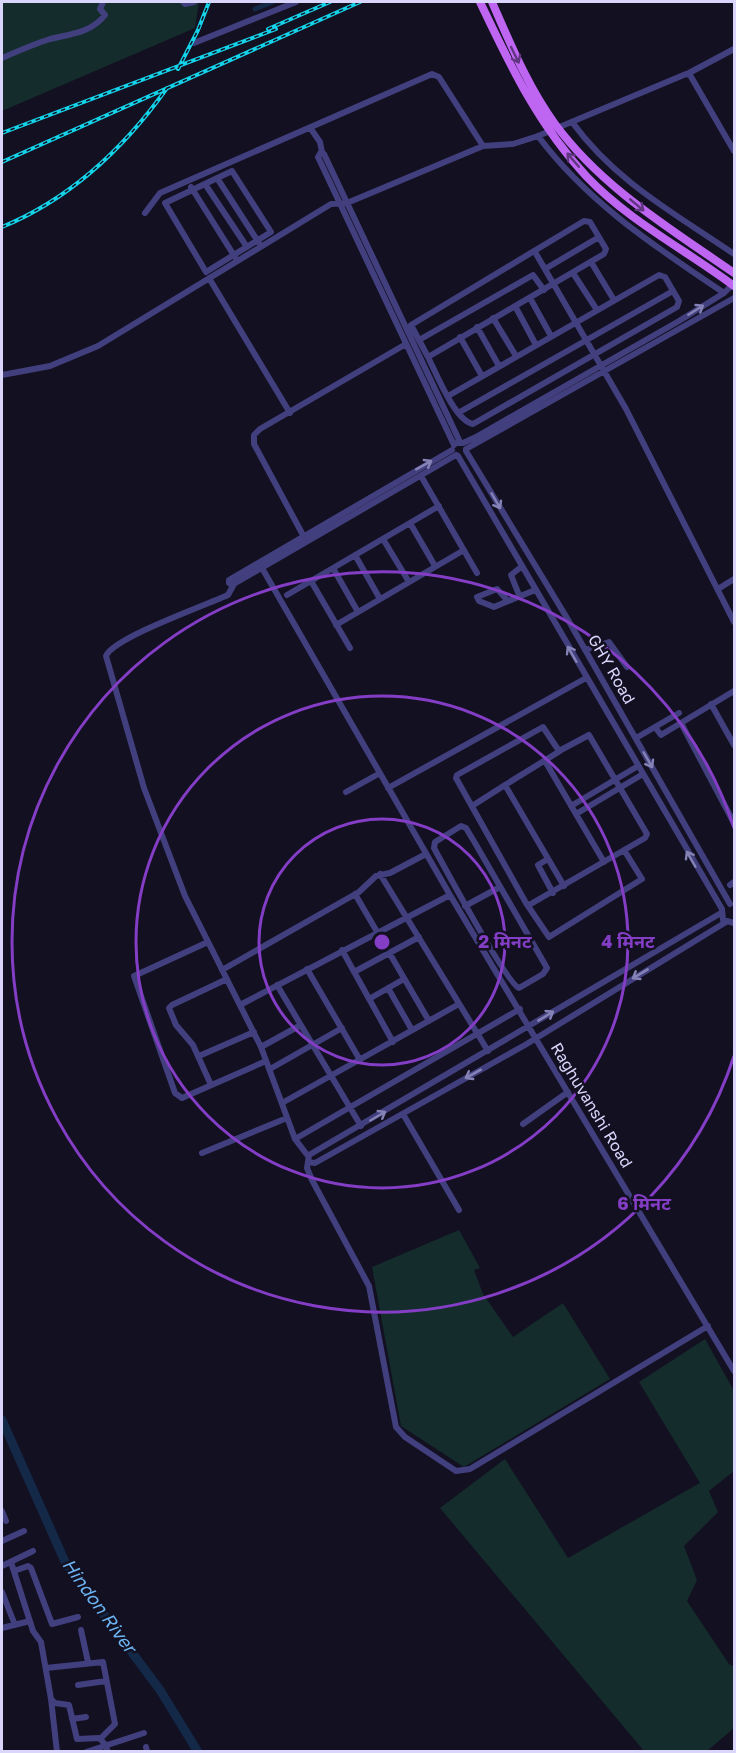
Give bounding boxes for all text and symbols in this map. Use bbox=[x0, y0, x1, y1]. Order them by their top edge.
one-way arrow bbox=[510, 46, 522, 64]
one-way arrow bbox=[566, 153, 580, 168]
one-way arrow bbox=[629, 198, 645, 211]
one-way arrow bbox=[687, 304, 704, 316]
one-way arrow bbox=[415, 459, 433, 470]
one-way arrow bbox=[490, 492, 502, 509]
street label: GHY Road bbox=[584, 631, 640, 707]
one-way arrow bbox=[566, 646, 578, 663]
one-way arrow bbox=[643, 751, 655, 768]
one-way arrow bbox=[685, 851, 697, 868]
text: 2 मिनट bbox=[478, 930, 532, 952]
text: 4 मिनट bbox=[601, 930, 655, 952]
centre of rings bbox=[372, 932, 392, 952]
one-way arrow bbox=[632, 969, 649, 981]
one-way arrow bbox=[537, 1010, 554, 1022]
street label: Raghuvanshi Road bbox=[547, 1039, 637, 1171]
one-way arrow bbox=[464, 1069, 482, 1080]
one-way arrow bbox=[369, 1109, 386, 1121]
text: 6 मिनट bbox=[617, 1192, 671, 1214]
water label: Hindon River bbox=[58, 1554, 143, 1659]

